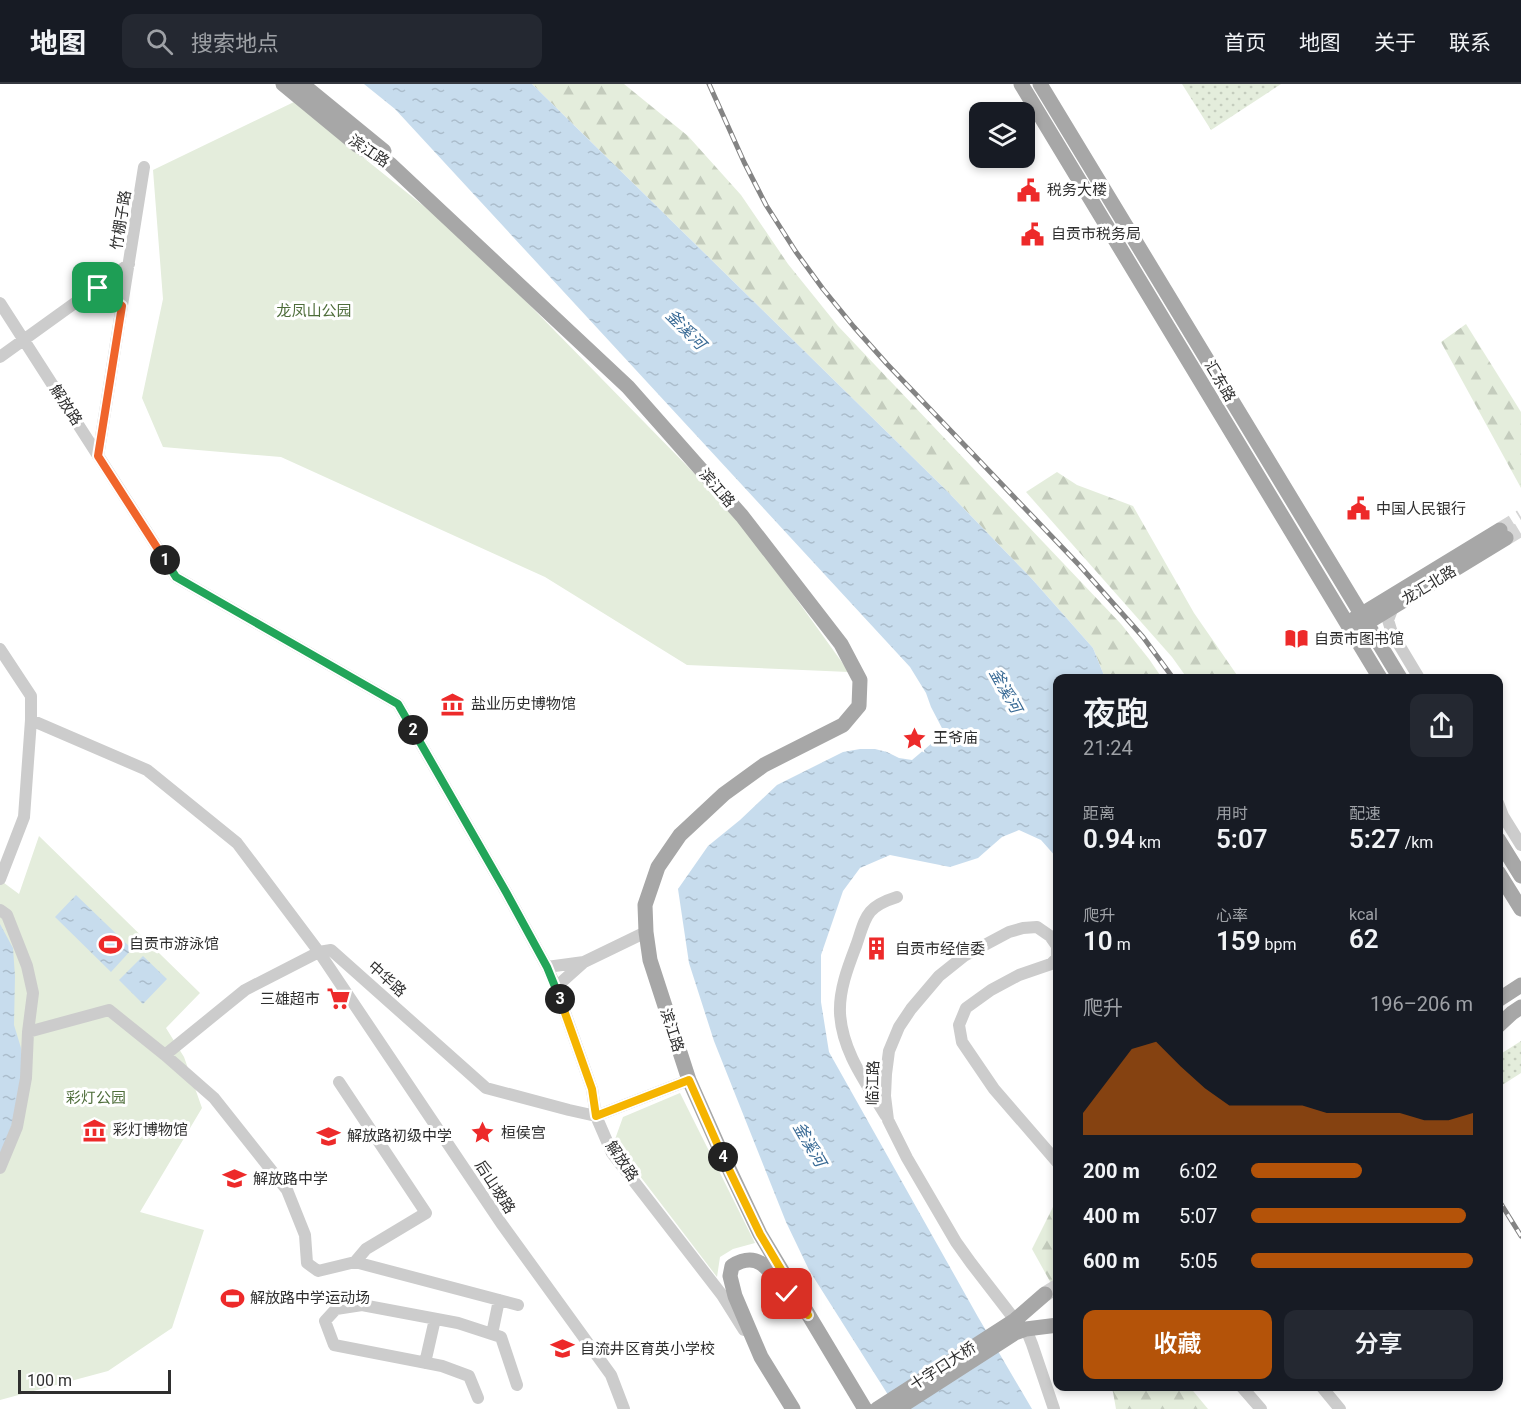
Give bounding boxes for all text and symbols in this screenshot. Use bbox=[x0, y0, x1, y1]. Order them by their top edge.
search box bbox=[122, 14, 542, 68]
icon: search bbox=[143, 25, 176, 58]
text: 地图 bbox=[30, 27, 86, 60]
text: 搜索地点 bbox=[191, 31, 279, 56]
text: 首页 bbox=[1224, 31, 1266, 55]
text: 地图 bbox=[1299, 31, 1341, 55]
text: 关于 bbox=[1374, 31, 1416, 55]
text: 联系 bbox=[1449, 31, 1491, 55]
map controls bbox=[969, 102, 1035, 168]
button: layers bbox=[969, 102, 1035, 168]
street label: 滨江路 bbox=[345, 131, 393, 171]
public building icon: 税务大楼 bbox=[1016, 177, 1042, 203]
place label: 税务大楼 bbox=[1047, 181, 1107, 199]
street label: 竹棚子路 bbox=[107, 189, 135, 251]
public building icon: 自贡市税务局 bbox=[1020, 221, 1046, 247]
place label: 自贡市税务局 bbox=[1051, 225, 1141, 243]
pin bbox=[72, 262, 123, 313]
icon: arrive bbox=[81, 271, 114, 304]
park label: 龙凤山公园 bbox=[276, 302, 352, 320]
water label: 釜溪河 bbox=[662, 306, 711, 355]
street label: 汇东路 bbox=[1201, 357, 1239, 405]
street label: 解放路 bbox=[46, 381, 86, 429]
street label: 滨江路 bbox=[695, 465, 739, 511]
public building icon: 中国人民银行 bbox=[1345, 496, 1371, 522]
place label: 中国人民银行 bbox=[1376, 500, 1466, 518]
pin: 1 bbox=[150, 545, 180, 575]
text: 1 bbox=[160, 550, 170, 569]
street label: 龙汇北路 bbox=[1399, 562, 1459, 608]
library icon: 自贡市图书馆 bbox=[1283, 626, 1309, 652]
place label: 自贡市图书馆 bbox=[1314, 630, 1404, 648]
water label: 釜溪河 bbox=[986, 665, 1027, 718]
museum icon: 盐业历史博物馆 bbox=[440, 691, 466, 717]
text: 夜跑 bbox=[1083, 694, 1149, 733]
button: share bbox=[1410, 694, 1473, 757]
place label: 盐业历史博物馆 bbox=[471, 695, 576, 713]
pin: 2 bbox=[398, 715, 428, 745]
text: 2 bbox=[408, 720, 418, 739]
place icon: 王爷庙 bbox=[902, 725, 928, 751]
place label: 王爷庙 bbox=[933, 729, 978, 747]
text: 21:24 bbox=[1083, 736, 1133, 760]
text: 距离 bbox=[1083, 804, 1115, 823]
text: 用时 bbox=[1216, 804, 1248, 823]
text: 配速 bbox=[1349, 804, 1381, 823]
text: 0.94 bbox=[1083, 824, 1135, 854]
text: 5:07 bbox=[1216, 824, 1268, 854]
text: 5:27 bbox=[1349, 824, 1401, 854]
text: km bbox=[1135, 833, 1161, 852]
text: /km bbox=[1401, 833, 1433, 852]
text: kcal bbox=[1349, 905, 1378, 924]
text: 爬升 bbox=[1083, 906, 1115, 925]
text: 心率 bbox=[1216, 906, 1248, 925]
text: 62 bbox=[1349, 924, 1379, 954]
text: 10 bbox=[1083, 926, 1113, 956]
text: 159 bbox=[1216, 926, 1261, 956]
sports icon: 自贡市游泳馆 bbox=[98, 931, 124, 957]
place label: 自贡市游泳馆 bbox=[129, 935, 219, 953]
text: m bbox=[1113, 935, 1131, 954]
text: bpm bbox=[1261, 935, 1297, 954]
building icon: 自贡市经信委 bbox=[864, 936, 890, 962]
place label: 自贡市经信委 bbox=[895, 940, 985, 958]
street label: 中华路 bbox=[364, 957, 410, 1001]
pin: 3 bbox=[545, 984, 575, 1014]
supermarket icon: 三雄超市 bbox=[325, 986, 351, 1012]
text: 3 bbox=[555, 989, 565, 1008]
place label: 三雄超市 bbox=[260, 990, 320, 1008]
text: 196–206 m bbox=[1370, 992, 1473, 1016]
text: 爬升 bbox=[1083, 996, 1123, 1020]
street label: 滨江路 bbox=[656, 1006, 688, 1054]
street label: 临江路 bbox=[864, 1060, 882, 1106]
park label: 彩灯公园 bbox=[66, 1089, 126, 1107]
museum icon: 彩灯博物馆 bbox=[82, 1117, 108, 1143]
water label: 釜溪河 bbox=[789, 1119, 831, 1172]
place icon: 桓侯宫 bbox=[470, 1120, 496, 1146]
place label: 彩灯博物馆 bbox=[113, 1121, 188, 1139]
school or university icon: 解放路初级中学 bbox=[316, 1123, 342, 1149]
place label: 桓侯宫 bbox=[501, 1124, 546, 1142]
place label: 解放路初级中学 bbox=[347, 1127, 452, 1145]
street label: 解放路 bbox=[602, 1137, 642, 1185]
pin: 4 bbox=[708, 1142, 738, 1172]
text: 4 bbox=[718, 1147, 728, 1166]
street label: 后山坡路 bbox=[471, 1157, 519, 1217]
text: 200 m bbox=[1083, 1159, 1140, 1183]
text: 6:02 bbox=[1179, 1159, 1218, 1183]
school or university icon: 解放路中学 bbox=[222, 1166, 248, 1192]
place label: 解放路中学 bbox=[253, 1170, 328, 1188]
text: 400 m bbox=[1083, 1204, 1140, 1228]
text: 5:07 bbox=[1179, 1204, 1218, 1228]
text: 600 m bbox=[1083, 1249, 1140, 1273]
text: 5:05 bbox=[1179, 1249, 1218, 1273]
pin bbox=[761, 1268, 812, 1319]
icon: check bbox=[770, 1277, 803, 1310]
sports icon: 解放路中学运动场 bbox=[219, 1285, 245, 1311]
place label: 解放路中学运动场 bbox=[250, 1289, 370, 1307]
button: 收藏 bbox=[1083, 1310, 1272, 1379]
button: 分享 bbox=[1284, 1310, 1473, 1379]
school or university icon: 自流井区育英小学校 bbox=[549, 1336, 575, 1362]
street label: 十字口大桥 bbox=[907, 1338, 979, 1394]
place label: 自流井区育英小学校 bbox=[580, 1340, 715, 1358]
scale bar bbox=[18, 1367, 171, 1394]
text: 100 m bbox=[27, 1371, 72, 1390]

